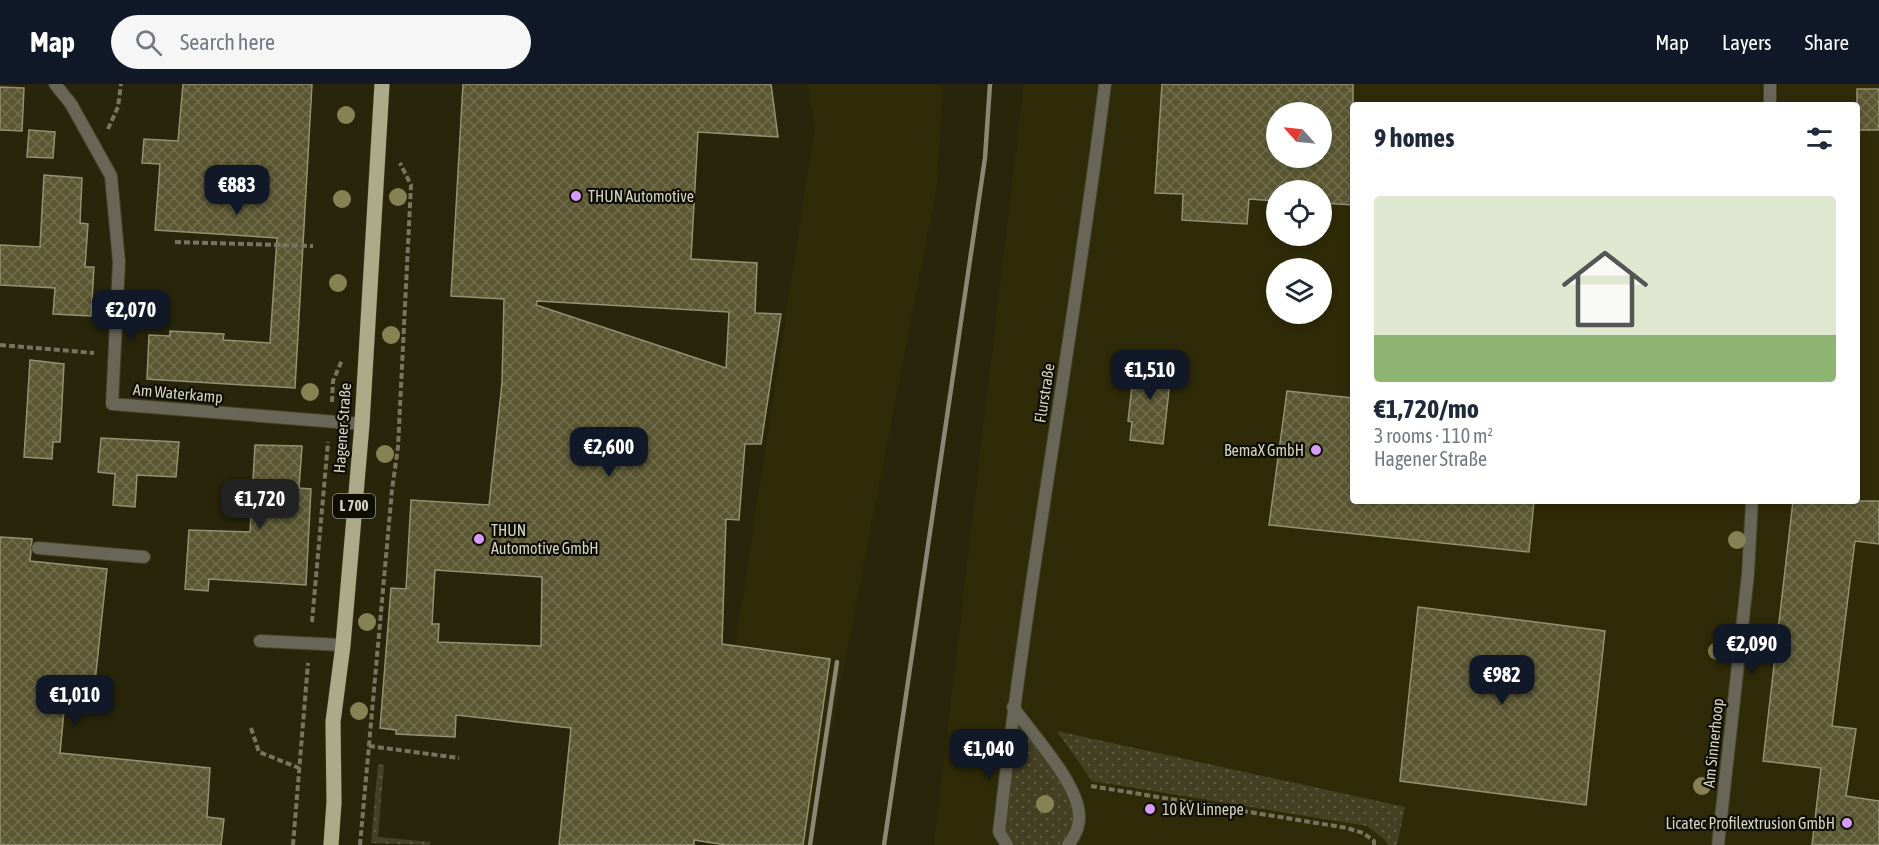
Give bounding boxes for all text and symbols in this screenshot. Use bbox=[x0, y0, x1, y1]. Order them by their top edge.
search box bbox=[111, 15, 531, 69]
text: Map bbox=[30, 26, 75, 58]
icon: search bbox=[132, 26, 165, 59]
text: Search here bbox=[180, 29, 275, 55]
text: Map bbox=[1655, 30, 1689, 54]
text: Layers bbox=[1722, 30, 1772, 54]
text: Share bbox=[1805, 30, 1849, 54]
north arrow bbox=[1266, 102, 1332, 168]
map controls bbox=[1266, 102, 1332, 324]
icon: filters bbox=[1803, 122, 1836, 155]
text: 9 homes bbox=[1374, 123, 1454, 153]
pin: €883 bbox=[201, 165, 273, 216]
text: €883 bbox=[218, 173, 256, 196]
button: locate bbox=[1266, 180, 1332, 246]
place label: THUN Automotive bbox=[588, 187, 694, 205]
marker: THUN Automotive bbox=[569, 189, 583, 203]
icon: home bbox=[1551, 235, 1659, 343]
button: layers bbox=[1266, 258, 1332, 324]
pin: €2,070 bbox=[82, 290, 180, 341]
text: €2,070 bbox=[106, 298, 156, 321]
pin: €1,510 bbox=[1101, 350, 1199, 401]
text: €1,510 bbox=[1125, 358, 1175, 381]
street label: Flurstraße bbox=[1030, 362, 1058, 424]
street label: Am Waterkamp bbox=[132, 380, 224, 407]
street label: Hagener Straße bbox=[330, 382, 355, 474]
text: €1,720/mo bbox=[1374, 394, 1479, 424]
text: 3 rooms · 110 m² bbox=[1374, 424, 1493, 447]
pin: €2,600 bbox=[560, 427, 658, 478]
text: €2,600 bbox=[584, 435, 634, 458]
place label: BemaX GmbH bbox=[1224, 441, 1304, 459]
marker: BemaX GmbH bbox=[1309, 443, 1323, 457]
text: Hagener Straße bbox=[1374, 447, 1487, 470]
pin: €1,720 bbox=[211, 479, 309, 530]
text: €1,720 bbox=[235, 487, 285, 510]
road number: L 700 bbox=[333, 494, 375, 518]
place label: THUN Automotive GmbH bbox=[491, 521, 599, 557]
marker: THUN Automotive GmbH bbox=[472, 532, 486, 546]
pin: €2,090 bbox=[1703, 624, 1801, 675]
text: €2,090 bbox=[1727, 632, 1777, 655]
pin: €982 bbox=[1466, 655, 1538, 706]
text: €982 bbox=[1483, 663, 1521, 686]
pin: €1,010 bbox=[26, 675, 124, 726]
text: €1,010 bbox=[50, 683, 100, 706]
street label: Am Sinnerhoop bbox=[1699, 697, 1728, 789]
pin: €1,040 bbox=[940, 729, 1038, 780]
text: €1,040 bbox=[964, 737, 1014, 760]
place label: 10 kV Linnepe bbox=[1162, 800, 1244, 819]
marker: 10 kV Linnepe bbox=[1143, 802, 1157, 816]
place label: Licatec Profilextrusion GmbH bbox=[1665, 814, 1835, 832]
marker: Licatec Profilextrusion GmbH bbox=[1840, 816, 1854, 830]

